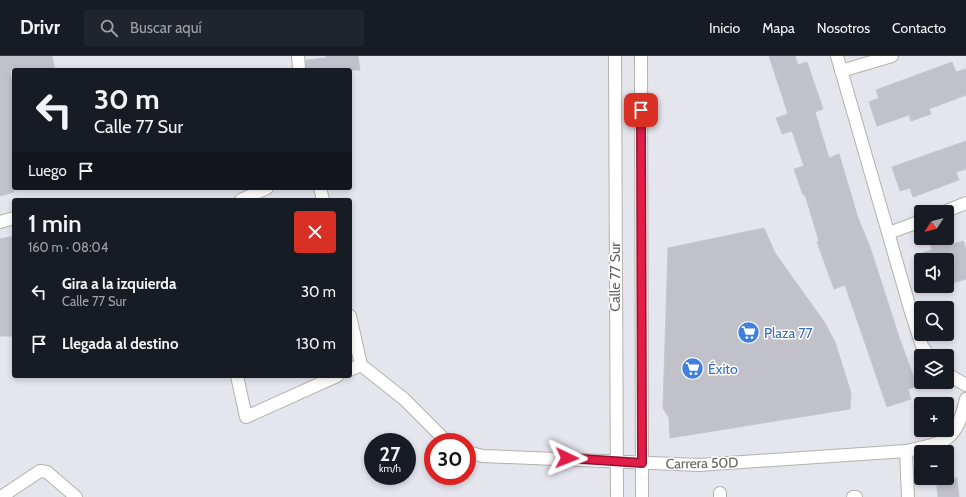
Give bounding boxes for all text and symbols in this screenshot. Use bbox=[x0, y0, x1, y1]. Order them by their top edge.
search box bbox=[84, 10, 364, 46]
text: Drivr bbox=[20, 16, 60, 39]
icon: search bbox=[98, 17, 120, 39]
text: Buscar aquí bbox=[130, 19, 202, 37]
text: Inicio bbox=[709, 19, 740, 37]
text: Mapa bbox=[762, 19, 795, 37]
text: Nosotros bbox=[817, 19, 870, 37]
text: Contacto bbox=[892, 19, 946, 37]
text: 30 m bbox=[94, 82, 160, 116]
icon: left bbox=[28, 84, 80, 136]
pin bbox=[624, 93, 658, 127]
icon: arrive bbox=[630, 99, 652, 121]
text: Calle 77 Sur bbox=[94, 116, 183, 138]
icon: arrive bbox=[75, 160, 97, 182]
text: Luego bbox=[28, 162, 67, 180]
north arrow bbox=[914, 205, 954, 245]
map controls bbox=[914, 205, 954, 485]
text: 1 min bbox=[28, 209, 82, 238]
button: close bbox=[294, 211, 336, 253]
text: 160 m · 08:04 bbox=[28, 239, 108, 255]
street label: Calle 77 Sur bbox=[606, 242, 624, 312]
button: sound bbox=[914, 253, 954, 293]
text: Gira a la izquierda bbox=[62, 275, 176, 293]
icon: left bbox=[28, 281, 50, 303]
text: 30 m bbox=[301, 283, 336, 301]
text: Calle 77 Sur bbox=[62, 293, 126, 309]
button: search bbox=[914, 301, 954, 341]
supermarket icon: Plaza 77 bbox=[735, 320, 761, 346]
place label: Plaza 77 bbox=[764, 324, 813, 342]
icon: arrive bbox=[28, 333, 50, 355]
text: Llegada al destino bbox=[62, 335, 178, 353]
text: 130 m bbox=[296, 335, 336, 353]
button: layers bbox=[914, 349, 954, 389]
supermarket icon: Éxito bbox=[679, 356, 705, 382]
place label: Éxito bbox=[708, 360, 738, 378]
button: + bbox=[914, 397, 954, 437]
speed limit sign: 30 bbox=[424, 433, 476, 485]
position arrow bbox=[546, 437, 588, 479]
text: 27 bbox=[380, 442, 400, 466]
button: − bbox=[914, 445, 954, 485]
street label: Carrera 50D bbox=[665, 453, 739, 473]
text: km/h bbox=[379, 462, 401, 475]

